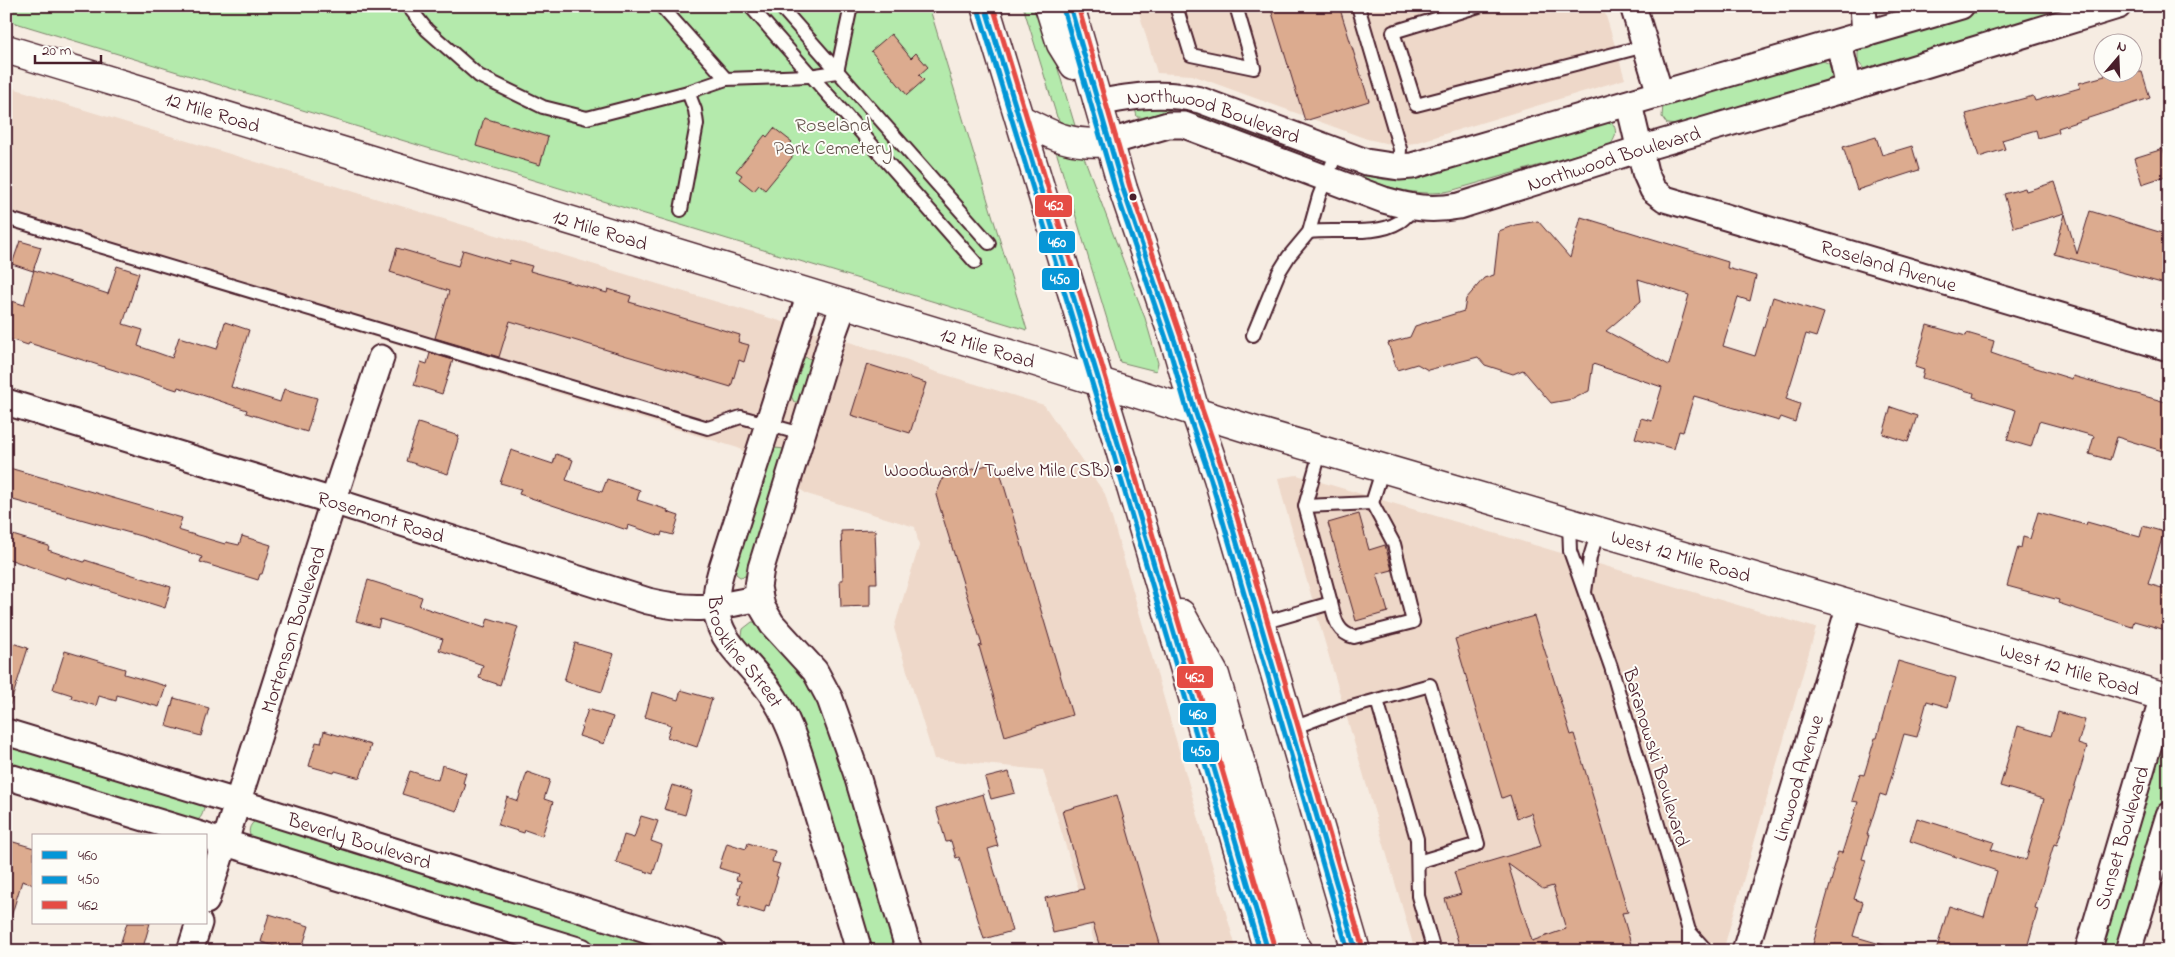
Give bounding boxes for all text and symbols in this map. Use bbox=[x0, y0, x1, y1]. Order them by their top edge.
scale bar bbox=[35, 32, 101, 64]
north arrow bbox=[2092, 32, 2142, 82]
text: N bbox=[2114, 36, 2130, 59]
text: 20 m bbox=[42, 40, 72, 62]
street label: Northwood Boulevard bbox=[1125, 83, 1304, 153]
street label: 12 Mile Road bbox=[161, 86, 263, 142]
park label: Roseland Park Cemetery bbox=[774, 112, 892, 164]
street label: Northwood Boulevard bbox=[1524, 120, 1704, 201]
unlabelled marker bbox=[1128, 192, 1138, 202]
line badge: 462 bbox=[1034, 194, 1073, 218]
text: 462 bbox=[1044, 196, 1063, 217]
street label: 12 Mile Road bbox=[548, 204, 651, 260]
line badge: 460 bbox=[1038, 230, 1076, 254]
text: 460 bbox=[1047, 233, 1066, 254]
street label: Roseland Avenue bbox=[1817, 234, 1960, 301]
line badge: 450 bbox=[1041, 267, 1080, 291]
text: 450 bbox=[1049, 270, 1070, 291]
street label: 12 Mile Road bbox=[936, 322, 1038, 378]
place label: Woodward / Twelve Mile (SB) bbox=[884, 458, 1109, 485]
marker: Woodward / Twelve Mile (SB) bbox=[1113, 464, 1123, 474]
street label: Rosemont Road bbox=[313, 485, 447, 552]
street label: West 12 Mile Road bbox=[1607, 524, 1754, 592]
street label: Mortenson Boulevard bbox=[255, 543, 335, 717]
street label: Brookline Street bbox=[699, 595, 789, 714]
street label: West 12 Mile Road bbox=[1996, 637, 2142, 706]
street label: Baranowski Boulevard bbox=[1613, 664, 1696, 851]
line badge: 462 bbox=[1176, 665, 1214, 689]
text: 462 bbox=[1185, 668, 1204, 689]
line badge: 460 bbox=[1179, 702, 1217, 726]
text: 460 bbox=[1188, 705, 1207, 726]
street label: Linwood Avenue bbox=[1767, 712, 1833, 845]
line badge: 450 bbox=[1182, 739, 1220, 763]
text: 450 bbox=[1190, 742, 1211, 763]
street label: Sunset Boulevard bbox=[2089, 763, 2159, 914]
street label: Beverly Boulevard bbox=[283, 806, 434, 879]
legend bbox=[32, 834, 208, 924]
text: 460 bbox=[78, 845, 98, 867]
text: 450 bbox=[78, 869, 100, 891]
text: 462 bbox=[78, 895, 99, 917]

